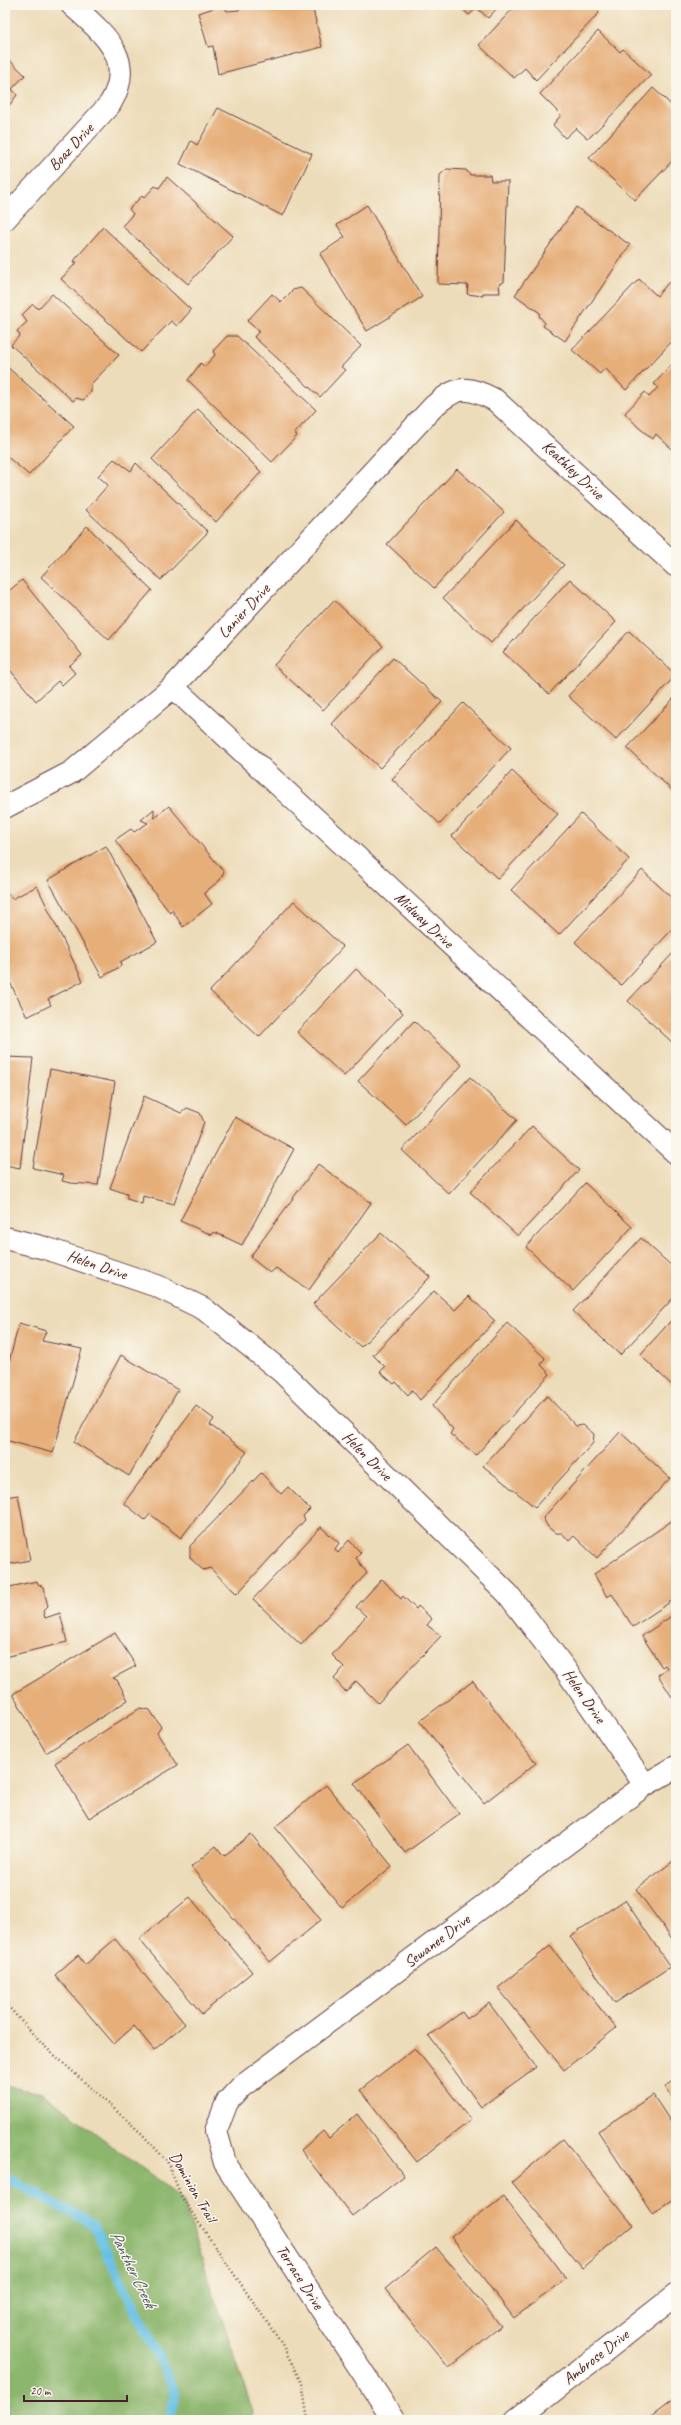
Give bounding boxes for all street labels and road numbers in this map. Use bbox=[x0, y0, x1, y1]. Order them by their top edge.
street label: Boaz Drive bbox=[44, 118, 99, 175]
street label: Keathley Drive bbox=[538, 436, 609, 505]
street label: Lanier Drive bbox=[214, 578, 276, 643]
street label: Midway Drive bbox=[390, 888, 459, 954]
street label: Helen Drive bbox=[65, 1245, 131, 1285]
street label: Helen Drive bbox=[338, 1427, 397, 1486]
street label: Helen Drive bbox=[558, 1665, 611, 1729]
street label: Sewanee Drive bbox=[400, 1909, 475, 1972]
street label: Dominion Trail bbox=[165, 2148, 223, 2229]
street label: Terrace Drive bbox=[272, 2241, 329, 2314]
street label: Ambrose Drive bbox=[559, 2324, 634, 2389]

